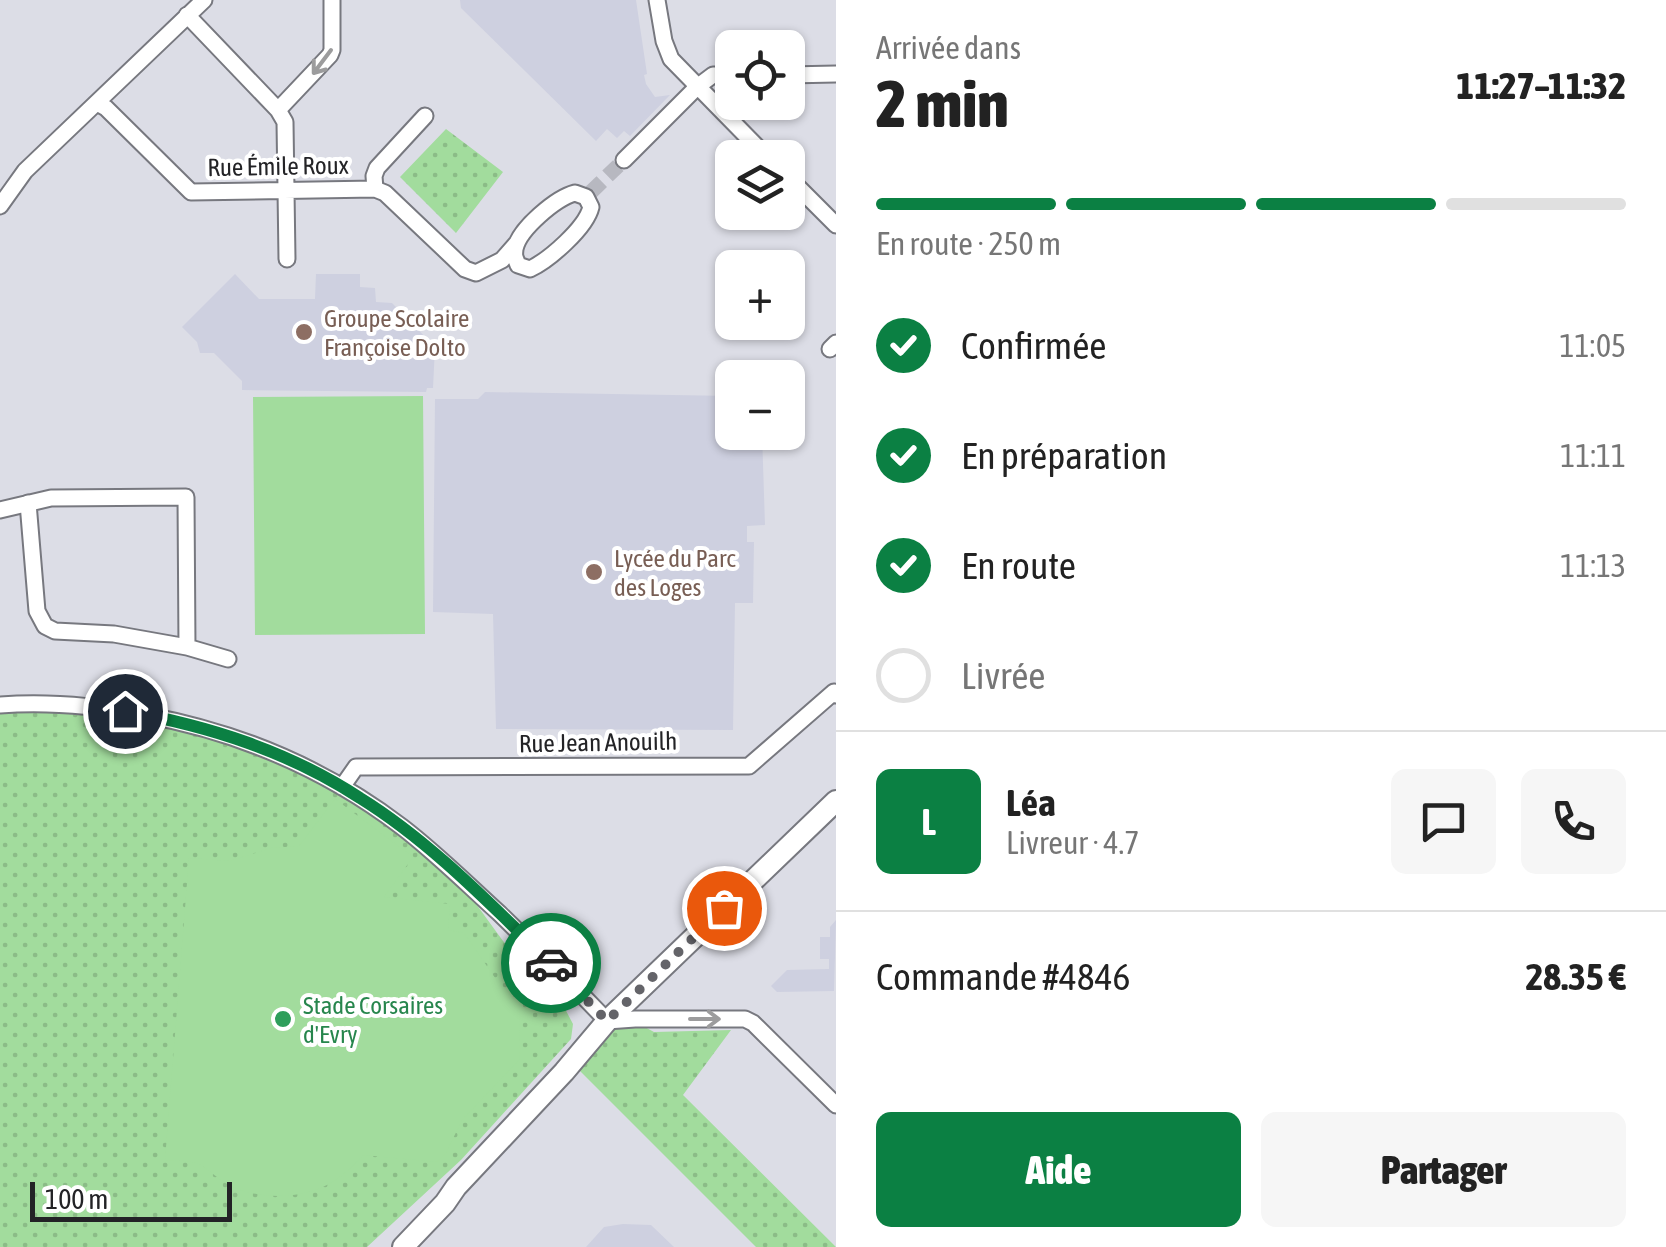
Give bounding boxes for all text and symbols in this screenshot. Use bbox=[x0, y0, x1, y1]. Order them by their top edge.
text: Arrivée dans bbox=[876, 29, 1021, 66]
map controls bbox=[715, 30, 805, 450]
button: locate bbox=[715, 30, 805, 120]
one-way arrow bbox=[311, 48, 332, 75]
text: 11:27–11:32 bbox=[1456, 64, 1626, 107]
text: 2 min bbox=[876, 66, 1009, 141]
button: layers bbox=[715, 140, 805, 230]
street label: Rue Émile Roux bbox=[207, 151, 349, 181]
text: En route · 250 m bbox=[876, 225, 1061, 262]
button: + bbox=[715, 250, 805, 340]
place label: Groupe Scolaire Françoise Dolto bbox=[324, 304, 469, 361]
icon: check bbox=[876, 318, 931, 373]
marker: Groupe Scolaire Françoise Dolto bbox=[293, 321, 315, 343]
text: Confirmée bbox=[961, 324, 1107, 367]
text: 11:05 bbox=[1560, 327, 1626, 364]
button: − bbox=[715, 360, 805, 450]
icon: check bbox=[876, 428, 931, 483]
text: En préparation bbox=[961, 434, 1167, 477]
text: 11:11 bbox=[1560, 437, 1626, 474]
icon: check bbox=[876, 538, 931, 593]
place label: Lycée du Parc des Loges bbox=[614, 544, 736, 601]
text: En route bbox=[961, 544, 1076, 587]
text: 11:13 bbox=[1560, 547, 1626, 584]
marker: Lycée du Parc des Loges bbox=[583, 561, 605, 583]
text: Livrée bbox=[961, 654, 1046, 697]
pin bbox=[83, 669, 168, 754]
icon: home bbox=[98, 684, 153, 739]
street label: Rue Jean Anouilh bbox=[518, 727, 678, 757]
button: chat bbox=[1391, 769, 1496, 874]
button: phone bbox=[1521, 769, 1626, 874]
text: Léa bbox=[1006, 781, 1056, 824]
text: L bbox=[921, 800, 936, 843]
text: Livreur · 4.7 bbox=[1006, 824, 1139, 861]
pin bbox=[682, 866, 767, 951]
icon: bag bbox=[697, 881, 752, 936]
courier bbox=[501, 913, 601, 1013]
icon: car bbox=[524, 936, 579, 991]
text: Commande #4846 bbox=[876, 955, 1130, 998]
text: 28.35 € bbox=[1525, 955, 1626, 998]
place label: Stade Corsaires d'Evry bbox=[303, 991, 443, 1048]
marker: Stade Corsaires d'Evry bbox=[272, 1008, 294, 1030]
one-way arrow bbox=[688, 1010, 720, 1028]
button: Aide bbox=[876, 1112, 1241, 1227]
button: Partager bbox=[1261, 1112, 1626, 1227]
scale bar bbox=[30, 1177, 232, 1222]
text: 100 m bbox=[45, 1183, 108, 1215]

